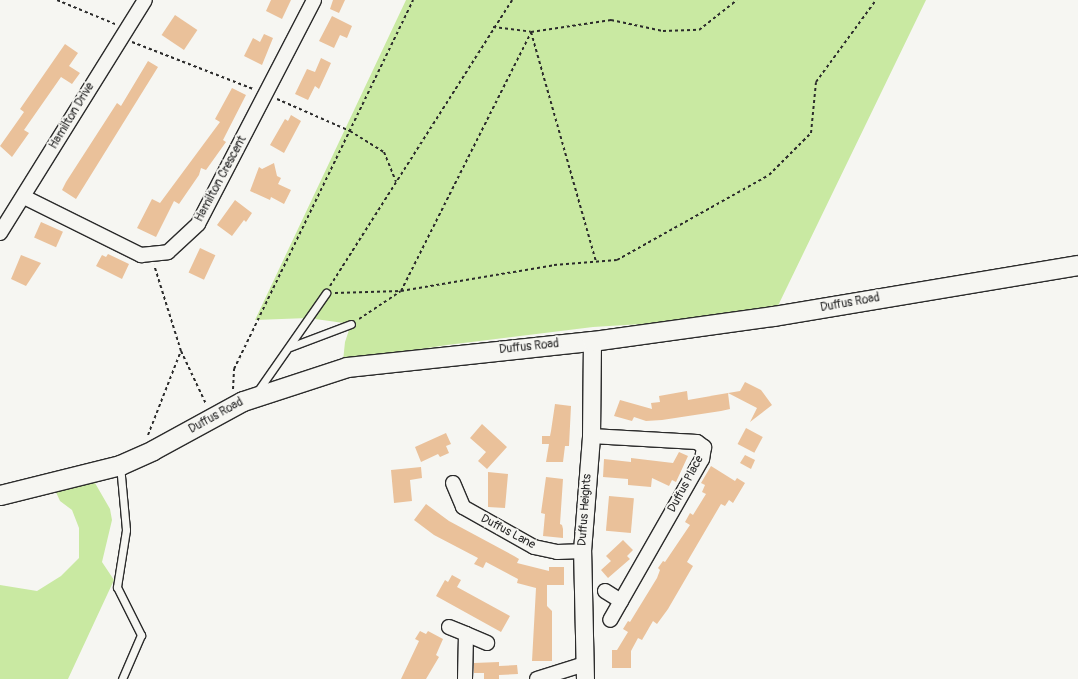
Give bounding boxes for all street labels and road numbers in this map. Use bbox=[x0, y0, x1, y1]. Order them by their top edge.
street label: Hamilton Drive bbox=[47, 80, 97, 152]
street label: Hamilton Crescent bbox=[192, 134, 250, 224]
street label: Duffus Road bbox=[819, 291, 881, 315]
street label: Duffus Road bbox=[498, 337, 560, 357]
street label: Duffus Road bbox=[186, 395, 246, 437]
street label: Duffus Place bbox=[665, 453, 707, 515]
street label: Duffus Heights bbox=[575, 473, 595, 547]
street label: Duffus Lane bbox=[478, 512, 538, 552]

